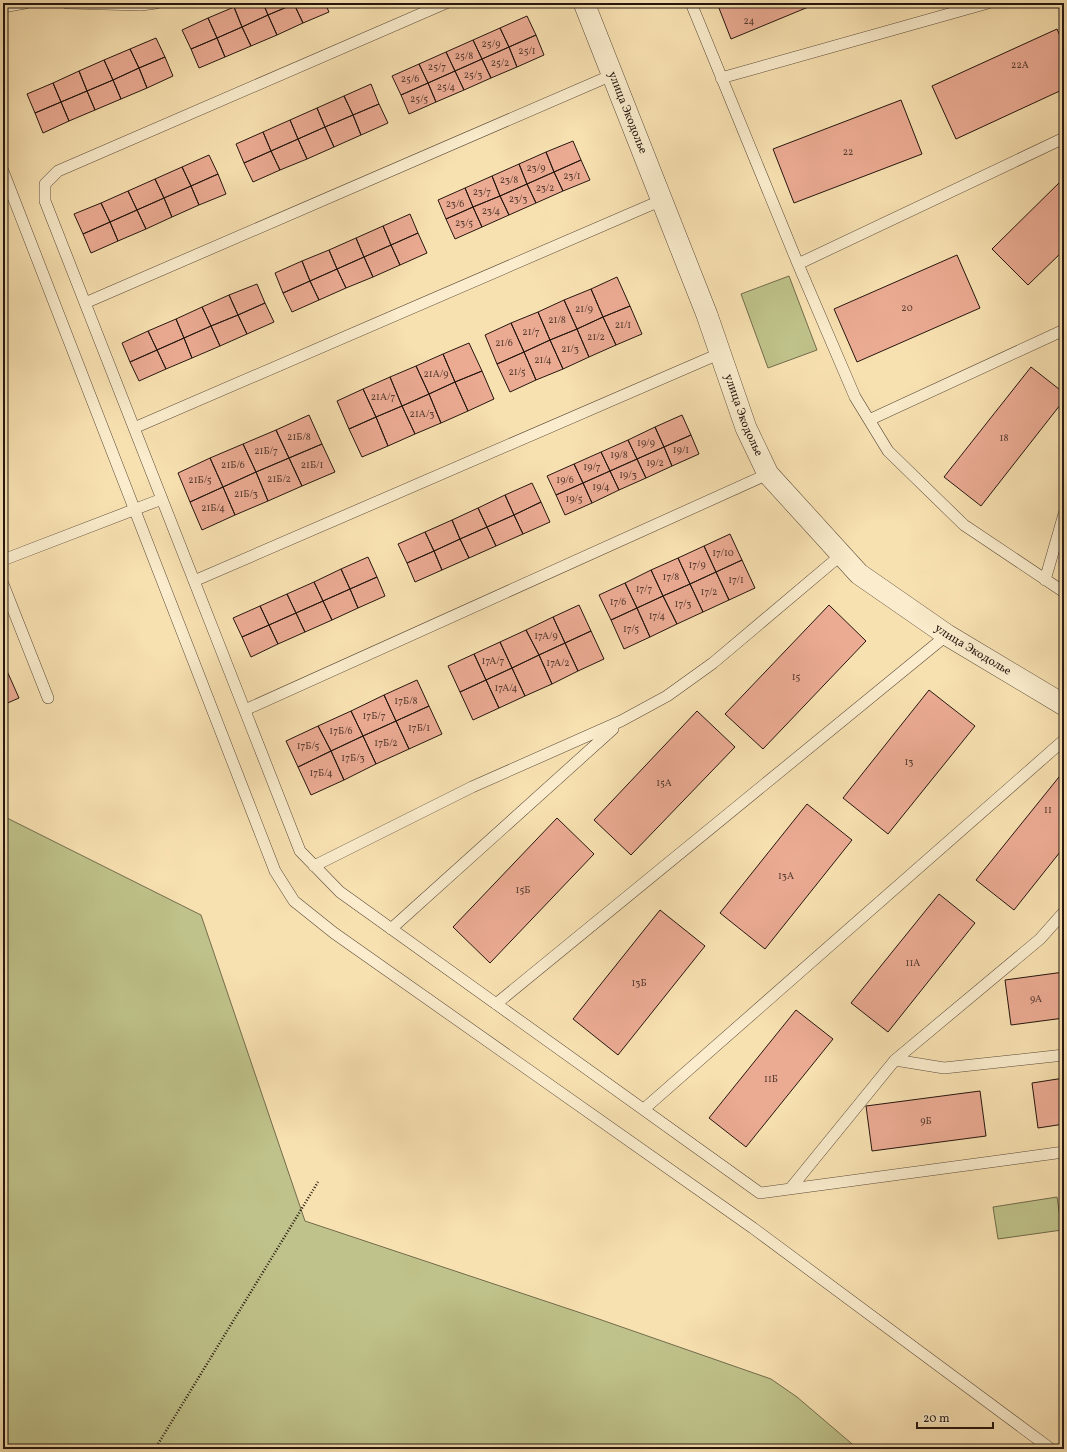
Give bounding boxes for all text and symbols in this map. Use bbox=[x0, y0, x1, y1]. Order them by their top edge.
house number: 24 bbox=[743, 14, 755, 28]
house number: 25/9 bbox=[481, 37, 501, 51]
house number: 25/1 bbox=[518, 44, 536, 58]
house number: 25/8 bbox=[455, 49, 473, 63]
house number: 25/2 bbox=[491, 56, 509, 70]
house number: 22А bbox=[1011, 58, 1029, 72]
house number: 25/7 bbox=[428, 60, 446, 74]
house number: 25/3 bbox=[464, 68, 482, 82]
street label: улица Экодолье bbox=[604, 69, 651, 157]
house number: 25/6 bbox=[401, 72, 419, 86]
house number: 25/4 bbox=[437, 80, 455, 94]
house number: 25/5 bbox=[410, 92, 428, 106]
house number: 22 bbox=[843, 145, 853, 159]
house number: 23/9 bbox=[526, 161, 546, 175]
house number: 23/1 bbox=[563, 169, 581, 183]
house number: 23/8 bbox=[500, 173, 518, 187]
house number: 23/2 bbox=[536, 181, 554, 195]
house number: 23/7 bbox=[473, 185, 491, 199]
house number: 23/3 bbox=[509, 192, 527, 206]
house number: 23/6 bbox=[446, 197, 464, 211]
house number: 23/4 bbox=[482, 204, 500, 218]
house number: 23/5 bbox=[455, 216, 473, 230]
house number: 20 bbox=[901, 301, 913, 315]
house number: 21/9 bbox=[575, 302, 593, 316]
house number: 21/8 bbox=[548, 313, 566, 327]
house number: 21/1 bbox=[615, 318, 631, 332]
house number: 21/7 bbox=[522, 325, 540, 339]
house number: 21/2 bbox=[587, 330, 605, 344]
house number: 21/6 bbox=[495, 336, 513, 350]
house number: 21/3 bbox=[561, 342, 579, 356]
house number: 21/4 bbox=[534, 353, 552, 367]
house number: 21/5 bbox=[508, 365, 526, 379]
house number: 21А/9 bbox=[423, 367, 449, 381]
street label: улица Экодолье bbox=[720, 372, 767, 459]
house number: 21А/7 bbox=[371, 390, 395, 404]
house number: 21А/3 bbox=[410, 407, 434, 421]
house number: 21Б/8 bbox=[287, 430, 311, 444]
house number: 18 bbox=[1000, 431, 1008, 445]
house number: 19/9 bbox=[637, 436, 655, 450]
house number: 19/1 bbox=[673, 443, 689, 457]
house number: 21Б/7 bbox=[254, 444, 278, 458]
house number: 19/8 bbox=[610, 448, 628, 462]
house number: 19/2 bbox=[646, 456, 664, 470]
house number: 21Б/6 bbox=[221, 458, 245, 472]
house number: 21Б/1 bbox=[301, 458, 323, 472]
house number: 19/7 bbox=[583, 460, 601, 474]
house number: 19/3 bbox=[619, 468, 637, 482]
house number: 21Б/2 bbox=[267, 472, 291, 486]
house number: 21Б/5 bbox=[188, 473, 212, 487]
house number: 19/6 bbox=[556, 473, 574, 487]
house number: 19/4 bbox=[592, 480, 610, 494]
house number: 21Б/3 bbox=[234, 487, 258, 501]
house number: 19/5 bbox=[566, 492, 583, 506]
house number: 21Б/4 bbox=[201, 501, 225, 515]
house number: 17/10 bbox=[712, 546, 734, 560]
house number: 17/9 bbox=[688, 558, 706, 572]
house number: 17/8 bbox=[663, 570, 679, 584]
house number: 17/1 bbox=[728, 573, 744, 587]
house number: 17/7 bbox=[636, 582, 652, 596]
house number: 17/2 bbox=[701, 585, 717, 599]
house number: 17/6 bbox=[610, 595, 626, 609]
house number: 17/3 bbox=[675, 597, 691, 611]
house number: 17/4 bbox=[649, 609, 665, 623]
street label: улица Экодолье bbox=[931, 621, 1014, 680]
house number: 17/5 bbox=[623, 622, 639, 636]
house number: 17А/9 bbox=[534, 629, 558, 643]
house number: 17А/7 bbox=[482, 654, 505, 668]
house number: 17А/2 bbox=[546, 656, 570, 670]
house number: 15 bbox=[792, 670, 801, 684]
house number: 17А/4 bbox=[494, 681, 518, 695]
house number: 17Б/8 bbox=[394, 694, 418, 708]
house number: 17Б/7 bbox=[362, 709, 386, 723]
house number: 17Б/1 bbox=[408, 721, 430, 735]
house number: 17Б/6 bbox=[329, 724, 353, 738]
house number: 17Б/2 bbox=[374, 736, 398, 750]
house number: 17Б/5 bbox=[297, 739, 320, 753]
house number: 17Б/3 bbox=[341, 751, 365, 765]
house number: 13 bbox=[904, 755, 914, 769]
house number: 17Б/4 bbox=[309, 766, 333, 780]
house number: 15А bbox=[656, 776, 672, 790]
house number: 11 bbox=[1044, 803, 1052, 817]
house number: 13А bbox=[778, 869, 794, 883]
house number: 15Б bbox=[516, 883, 530, 897]
house number: 11А bbox=[906, 956, 920, 970]
house number: 13Б bbox=[631, 976, 647, 990]
house number: 9А bbox=[1030, 992, 1042, 1006]
house number: 11Б bbox=[764, 1072, 778, 1086]
house number: 9Б bbox=[920, 1114, 932, 1128]
scale bar bbox=[917, 1404, 993, 1430]
text: 20 m bbox=[923, 1411, 950, 1427]

